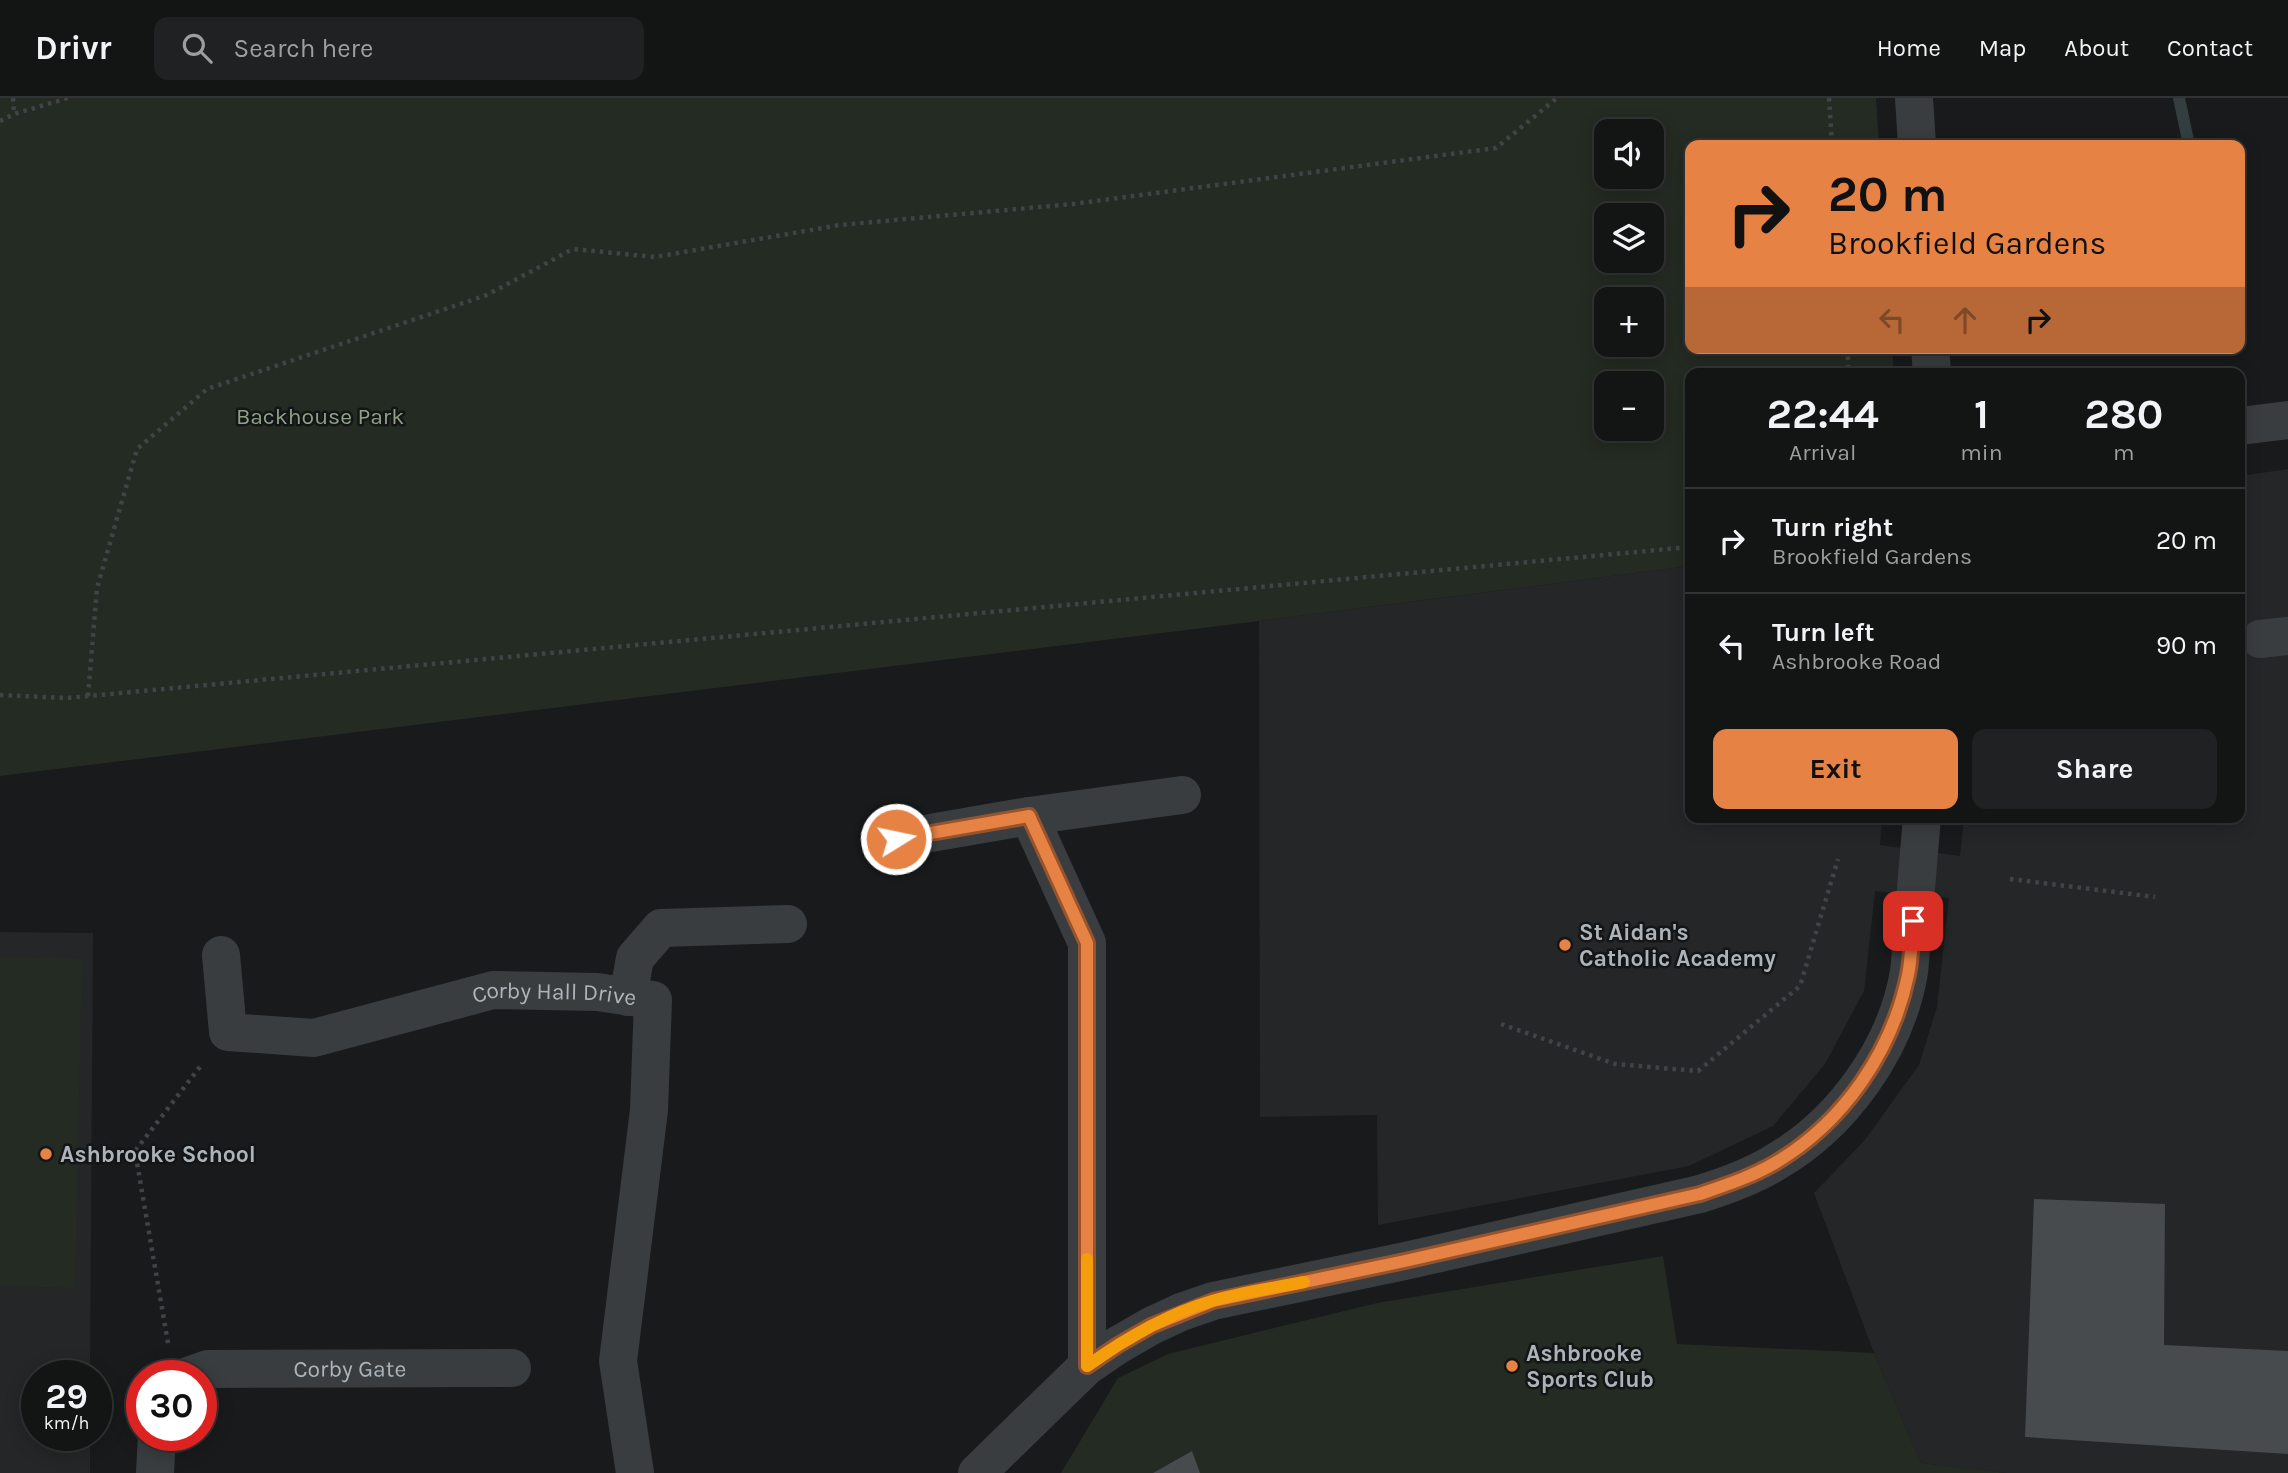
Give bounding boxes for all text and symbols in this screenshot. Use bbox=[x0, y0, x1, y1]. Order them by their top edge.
search box bbox=[154, 17, 644, 80]
text: Drivr bbox=[35, 29, 112, 67]
icon: search bbox=[178, 29, 216, 67]
text: Search here bbox=[234, 33, 373, 64]
text: Home bbox=[1877, 34, 1941, 62]
text: Map bbox=[1979, 34, 2026, 62]
text: About bbox=[2064, 34, 2129, 62]
text: Contact bbox=[2167, 34, 2253, 62]
map controls bbox=[1594, 119, 1664, 441]
button: sound bbox=[1594, 119, 1664, 189]
text: 20 m bbox=[1828, 166, 1948, 223]
icon: right bbox=[1713, 168, 1804, 259]
button: layers bbox=[1594, 203, 1664, 273]
text: Brookfield Gardens bbox=[1828, 225, 2106, 262]
button: + bbox=[1594, 287, 1664, 357]
icon: left bbox=[1873, 301, 1911, 339]
icon: ahead bbox=[1946, 301, 1984, 339]
icon: right bbox=[2019, 301, 2057, 339]
button: − bbox=[1594, 371, 1664, 441]
text: 22:44 bbox=[1767, 389, 1879, 439]
text: 1 bbox=[1974, 389, 1989, 439]
text: 280 bbox=[2084, 389, 2163, 439]
park label: Backhouse Park bbox=[236, 403, 404, 430]
text: Arrival bbox=[1789, 439, 1856, 466]
text: min bbox=[1960, 439, 2003, 466]
text: m bbox=[2113, 439, 2135, 466]
text: Turn right bbox=[1772, 512, 1893, 543]
icon: right bbox=[1713, 522, 1751, 560]
text: 20 m bbox=[2156, 525, 2217, 556]
text: Brookfield Gardens bbox=[1772, 543, 1972, 570]
text: Turn left bbox=[1772, 617, 1874, 648]
icon: left bbox=[1713, 627, 1751, 665]
text: 90 m bbox=[2156, 630, 2217, 661]
text: Ashbrooke Road bbox=[1772, 648, 1941, 675]
button: Exit bbox=[1713, 729, 1958, 809]
button: Share bbox=[1972, 729, 2217, 809]
position arrow bbox=[859, 802, 933, 876]
pin bbox=[1883, 891, 1943, 951]
icon: arrive bbox=[1894, 902, 1932, 940]
place label: St Aidan's Catholic Academy bbox=[1579, 919, 1776, 972]
marker: St Aidan's Catholic Academy bbox=[1557, 937, 1573, 953]
street label: Corby Hall Drive bbox=[469, 976, 638, 1011]
place label: Ashbrooke School bbox=[60, 1141, 256, 1168]
marker: Ashbrooke School bbox=[38, 1146, 54, 1162]
place label: Ashbrooke Sports Club bbox=[1526, 1340, 1654, 1393]
street label: Corby Gate bbox=[293, 1355, 406, 1383]
marker: Ashbrooke Sports Club bbox=[1504, 1358, 1520, 1374]
speed limit sign: 30 bbox=[126, 1360, 217, 1451]
text: 29 bbox=[45, 1376, 88, 1417]
text: km/h bbox=[44, 1412, 89, 1434]

